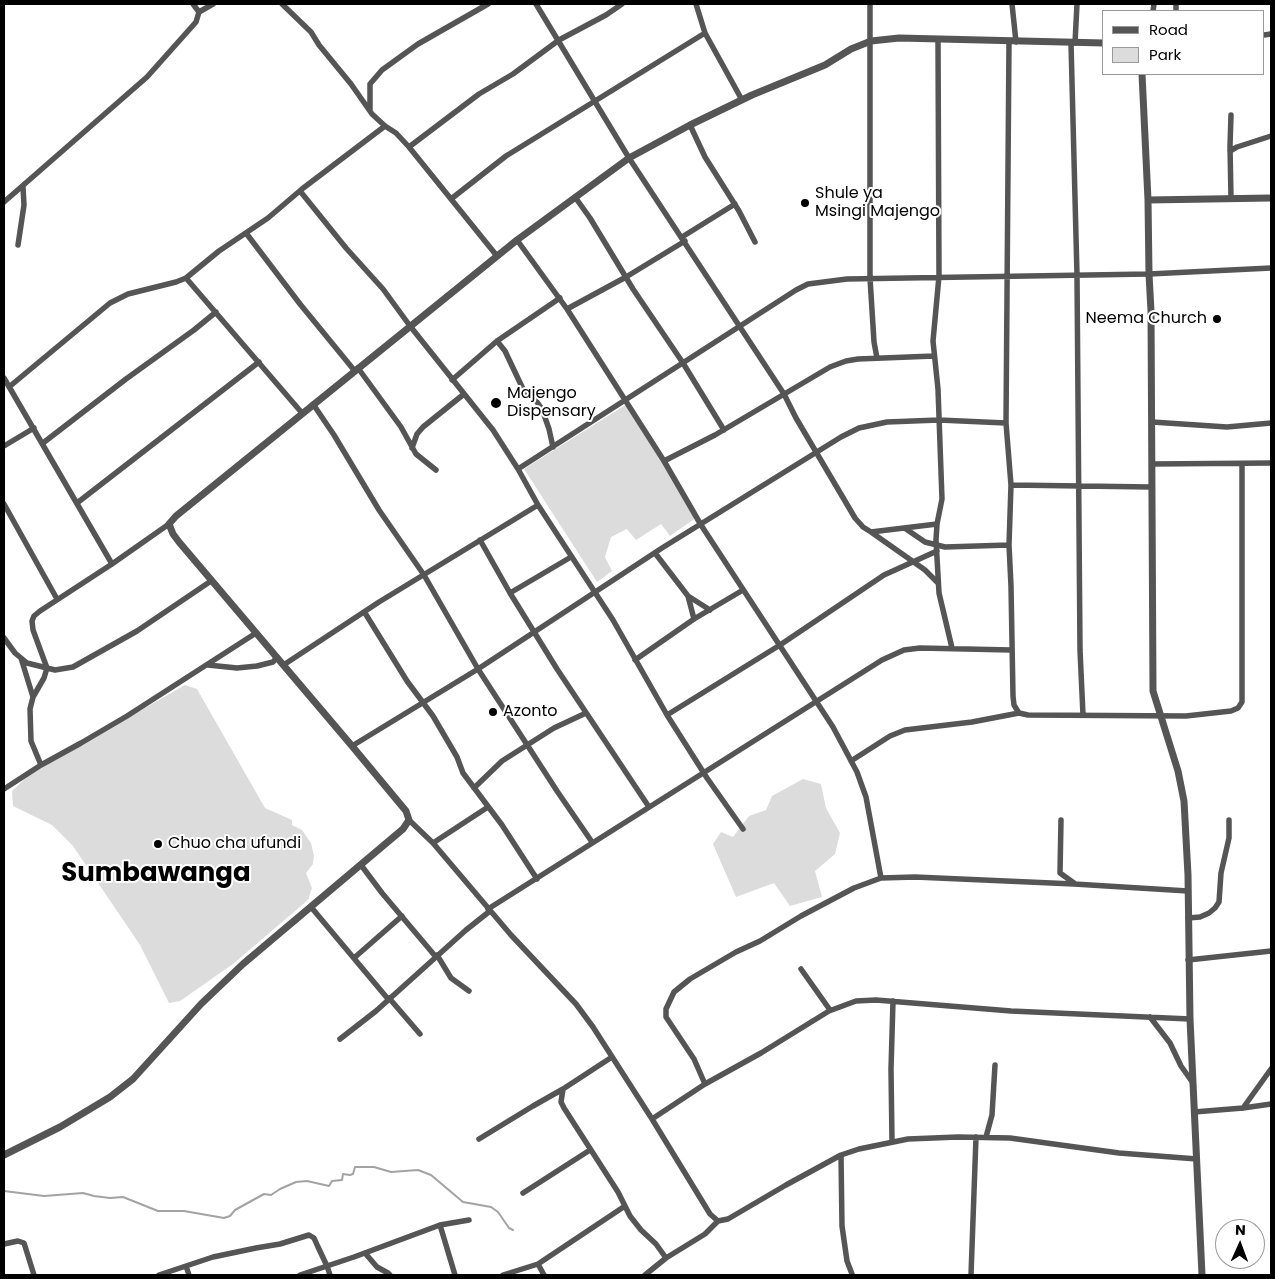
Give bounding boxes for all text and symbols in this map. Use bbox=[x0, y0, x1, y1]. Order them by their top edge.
legend bbox=[1102, 10, 1265, 75]
text: Road bbox=[1149, 19, 1188, 40]
text: Park bbox=[1149, 44, 1181, 65]
place label: Shule ya Msingi Majengo bbox=[815, 184, 940, 222]
marker: Shule ya Msingi Majengo bbox=[799, 197, 811, 209]
place label: Neema Church bbox=[1086, 309, 1207, 329]
marker: Neema Church bbox=[1211, 313, 1223, 325]
place label: Majengo Dispensary bbox=[507, 384, 596, 422]
marker: Majengo Dispensary bbox=[489, 396, 503, 410]
place label: Azonto bbox=[503, 702, 558, 722]
marker: Azonto bbox=[487, 706, 499, 718]
place label: Chuo cha ufundi bbox=[168, 834, 301, 854]
marker: Chuo cha ufundi bbox=[152, 838, 164, 850]
district label: Sumbawanga bbox=[61, 858, 251, 890]
north arrow bbox=[1215, 1219, 1265, 1269]
text: N bbox=[1235, 1220, 1246, 1240]

